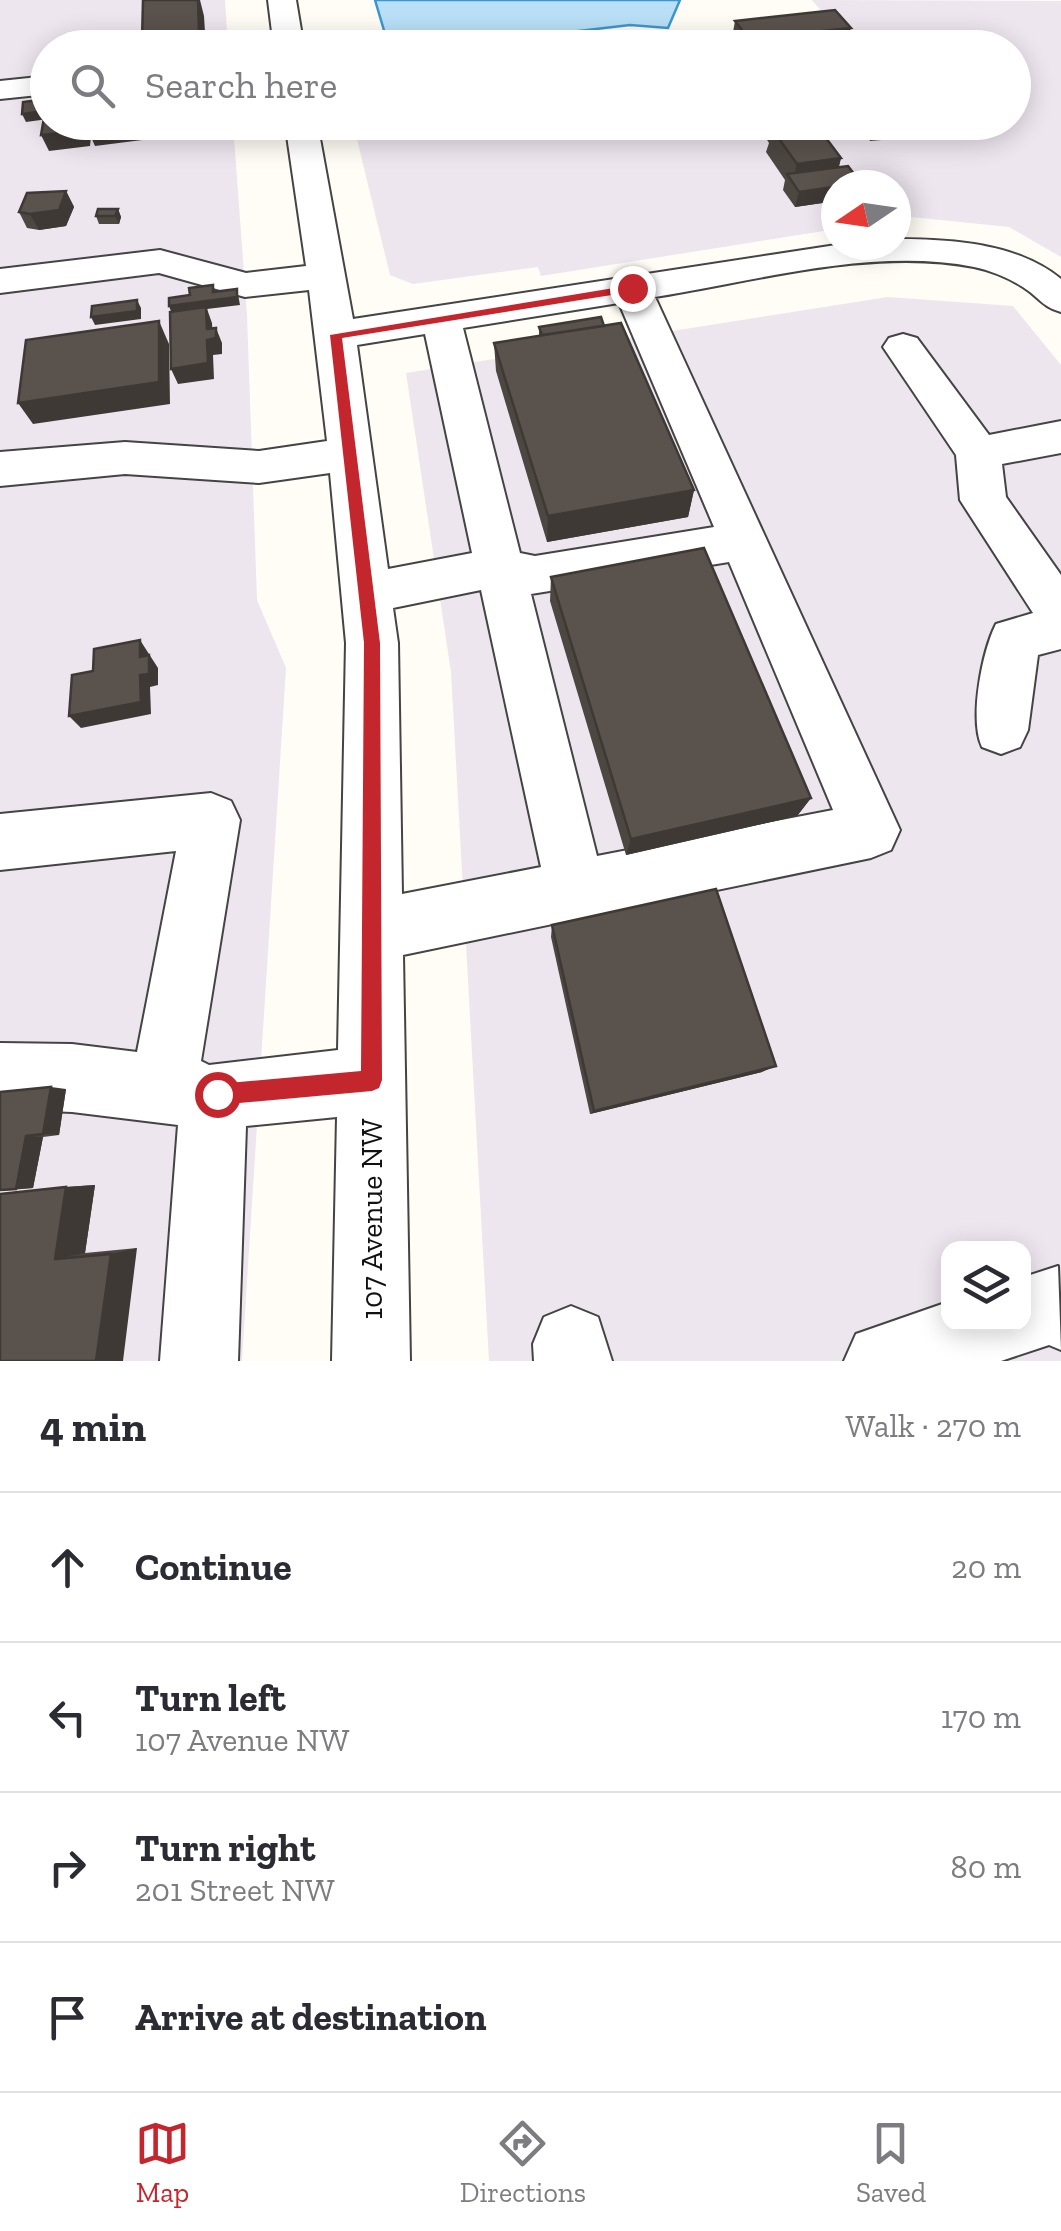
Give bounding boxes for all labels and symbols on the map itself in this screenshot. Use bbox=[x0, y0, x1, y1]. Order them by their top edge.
north arrow bbox=[821, 170, 911, 260]
route end bbox=[610, 266, 656, 312]
route start bbox=[195, 1072, 241, 1118]
street label: 107 Avenue NW bbox=[354, 1119, 390, 1319]

